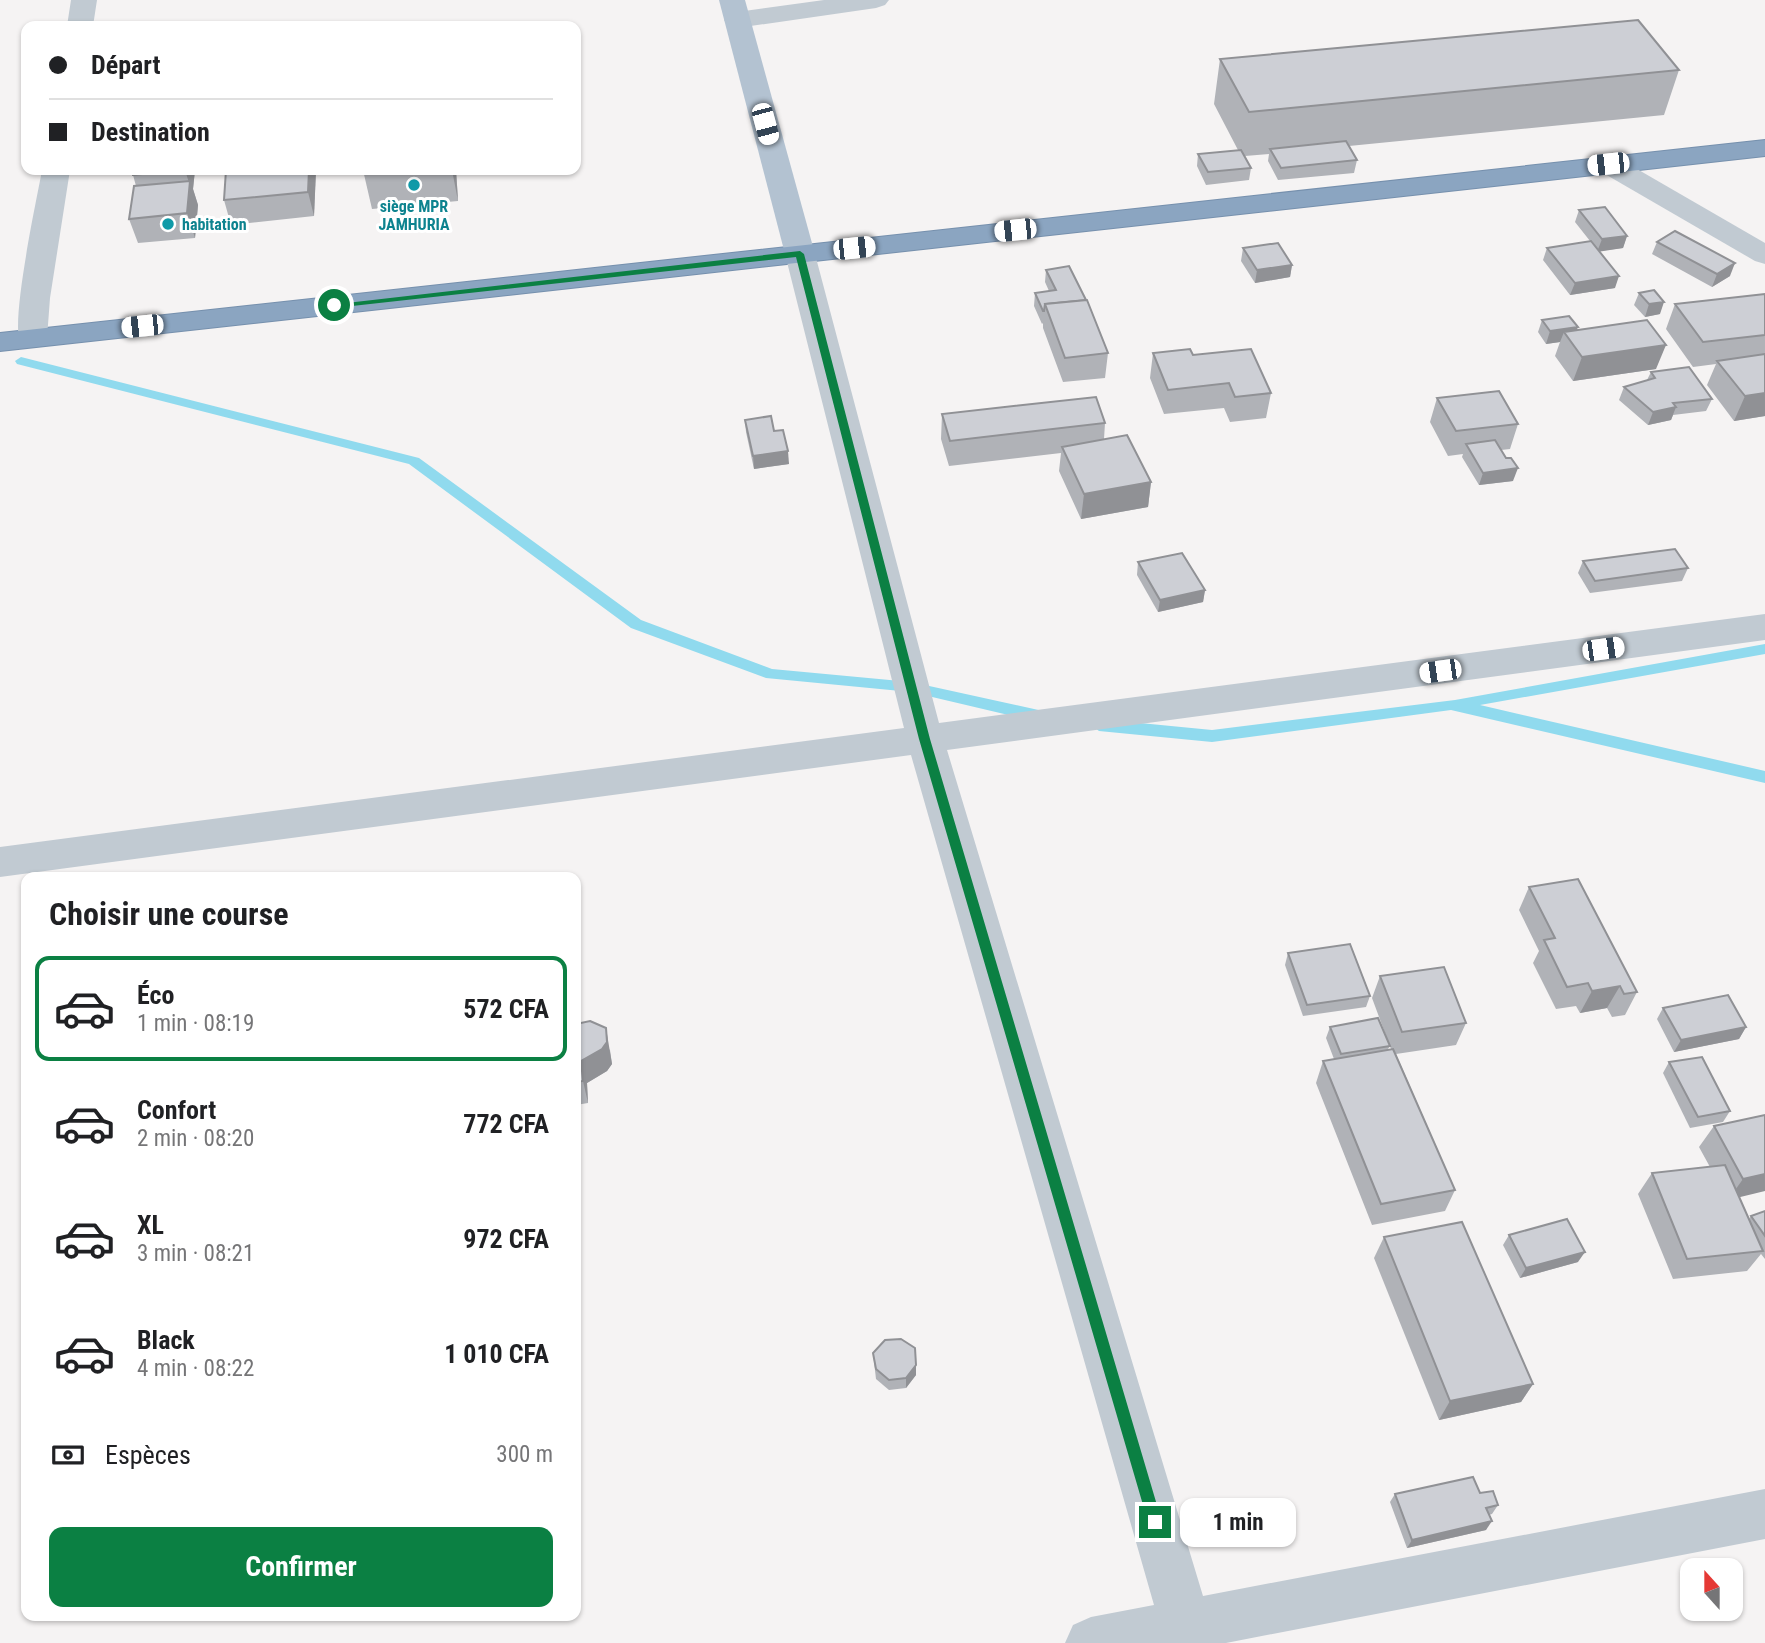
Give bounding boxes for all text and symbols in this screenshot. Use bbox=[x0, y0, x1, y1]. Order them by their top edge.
text: Départ bbox=[91, 50, 160, 80]
car bbox=[750, 101, 781, 147]
text: Destination bbox=[91, 117, 210, 147]
car bbox=[1587, 151, 1630, 177]
marker: siège MPR JAMHURIA bbox=[406, 177, 422, 193]
place label: siège MPR JAMHURIA bbox=[378, 197, 450, 234]
place label: habitation bbox=[182, 215, 247, 234]
marker: habitation bbox=[160, 216, 176, 232]
car bbox=[994, 217, 1037, 243]
car bbox=[833, 235, 876, 261]
route start bbox=[318, 289, 350, 321]
car bbox=[121, 313, 164, 339]
car bbox=[1581, 636, 1626, 662]
car bbox=[1418, 658, 1463, 684]
text: Choisir une course bbox=[49, 895, 289, 933]
icon: car bbox=[53, 977, 116, 1040]
text: Éco bbox=[137, 980, 174, 1010]
text: 572 CFA bbox=[463, 994, 549, 1024]
text: 1 min · 08:19 bbox=[137, 1010, 254, 1037]
icon: car bbox=[53, 1092, 116, 1155]
text: Confort bbox=[137, 1095, 216, 1125]
text: 772 CFA bbox=[463, 1109, 549, 1139]
text: 2 min · 08:20 bbox=[137, 1125, 254, 1152]
icon: car bbox=[53, 1207, 116, 1270]
text: XL bbox=[137, 1210, 164, 1240]
text: 972 CFA bbox=[463, 1224, 549, 1254]
text: 3 min · 08:21 bbox=[137, 1240, 254, 1267]
icon: car bbox=[53, 1322, 116, 1385]
text: Black bbox=[137, 1325, 195, 1355]
text: 1 010 CFA bbox=[444, 1339, 549, 1369]
text: 4 min · 08:22 bbox=[137, 1355, 254, 1382]
icon: cash bbox=[49, 1436, 87, 1474]
text: Espèces bbox=[105, 1440, 191, 1470]
text: 300 m bbox=[496, 1441, 553, 1468]
callout: 1 min bbox=[1180, 1498, 1295, 1546]
route end bbox=[1139, 1506, 1171, 1538]
text: 1 min bbox=[1212, 1509, 1264, 1536]
button: Confirmer bbox=[49, 1527, 553, 1607]
north arrow bbox=[1680, 1558, 1743, 1620]
map controls bbox=[1680, 1558, 1743, 1621]

